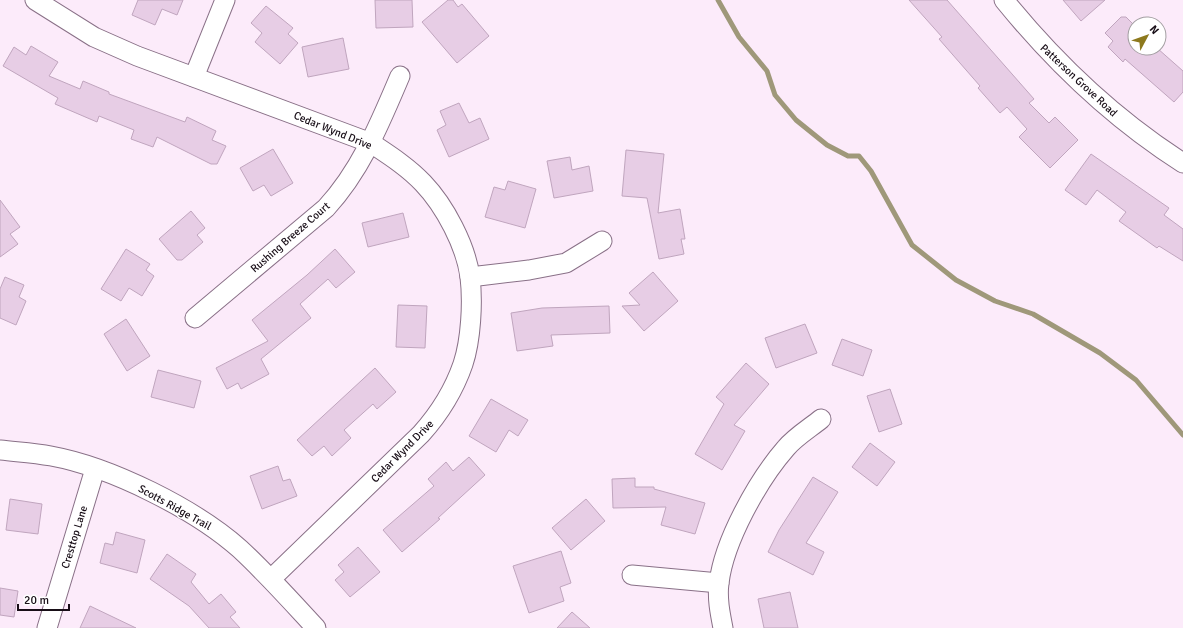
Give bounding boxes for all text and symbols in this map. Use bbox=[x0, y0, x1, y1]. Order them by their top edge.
north arrow bbox=[1127, 16, 1167, 56]
text: N bbox=[1147, 23, 1162, 37]
street label: Patterson Grove Road bbox=[1038, 41, 1120, 119]
street label: Cedar Wynd Drive bbox=[292, 109, 374, 152]
street label: Rushing Breeze Court bbox=[248, 199, 333, 275]
street label: Cedar Wynd Drive bbox=[368, 417, 436, 485]
street label: Scotts Ridge Trail bbox=[136, 482, 214, 533]
street label: Cresttop Lane bbox=[59, 504, 90, 570]
scale bar bbox=[18, 586, 69, 612]
text: 20 m bbox=[24, 593, 49, 608]

